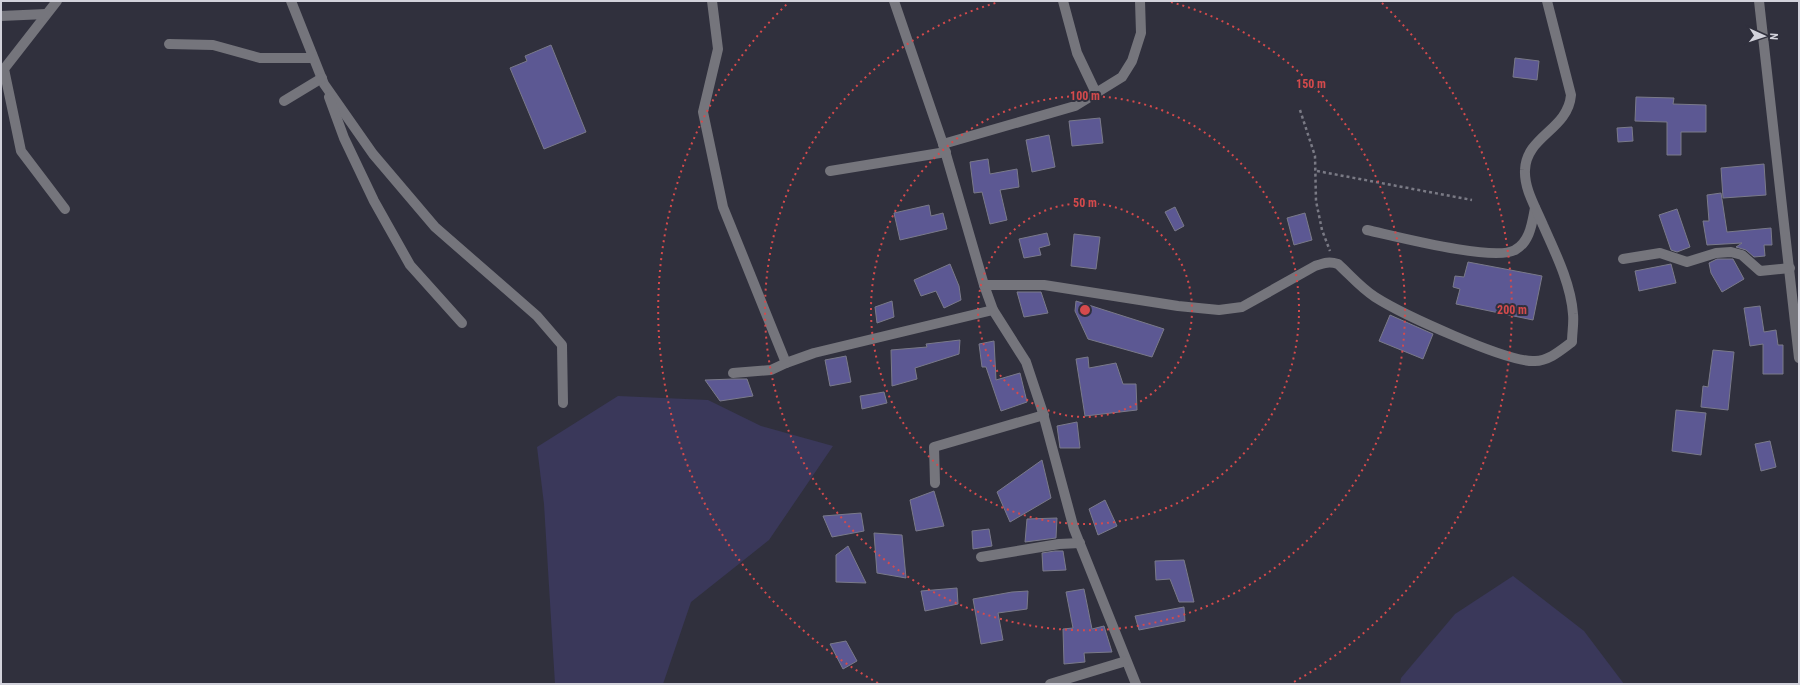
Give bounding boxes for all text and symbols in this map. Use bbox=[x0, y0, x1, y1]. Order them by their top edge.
north arrow bbox=[1744, 16, 1784, 56]
text: N bbox=[1767, 33, 1780, 40]
text: 150 m bbox=[1296, 77, 1326, 91]
text: 100 m bbox=[1070, 89, 1100, 103]
text: 50 m bbox=[1073, 196, 1097, 210]
centre of rings bbox=[1078, 303, 1092, 317]
text: 200 m bbox=[1497, 303, 1527, 317]

